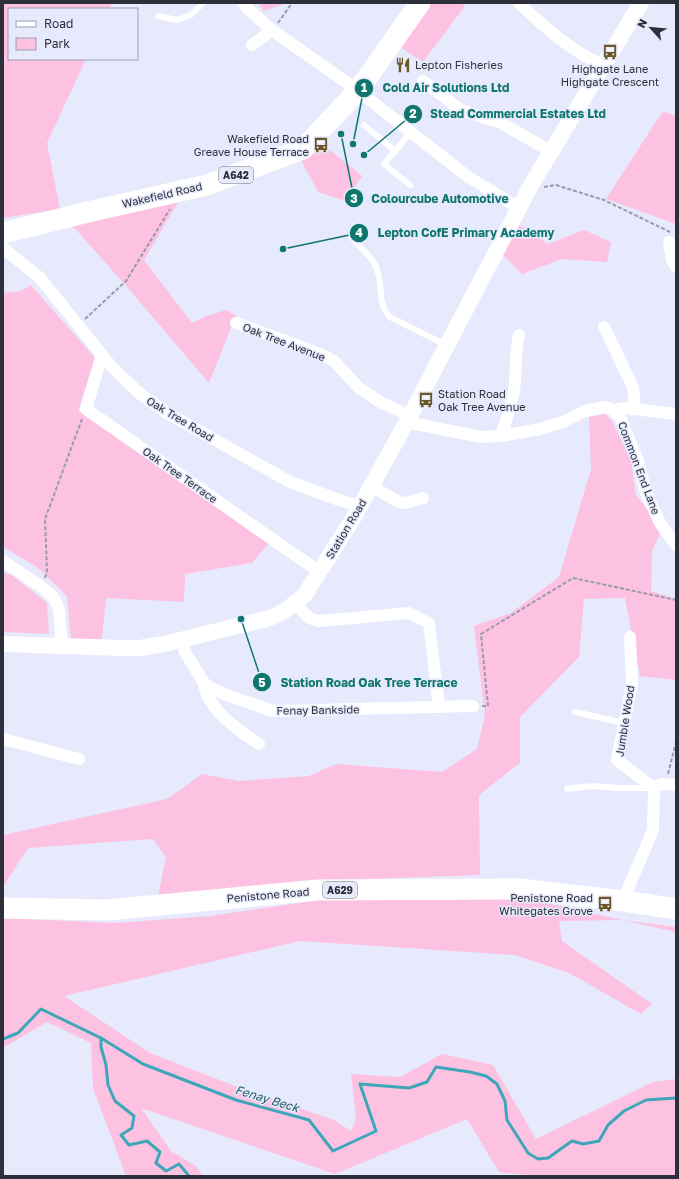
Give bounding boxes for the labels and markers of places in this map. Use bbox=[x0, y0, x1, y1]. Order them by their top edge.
bus stop icon: Highgate Lane Highgate Crescent bbox=[601, 43, 619, 61]
restaurant icon: Lepton Fisheries bbox=[394, 56, 412, 74]
place label: Lepton Fisheries bbox=[415, 58, 503, 71]
place label: Highgate Lane Highgate Crescent bbox=[561, 62, 659, 88]
callout: Cold Air Solutions Ltd bbox=[354, 76, 517, 100]
callout: Stead Commercial Estates Ltd bbox=[403, 102, 614, 126]
place label: Wakefield Road Greave House Terrace bbox=[194, 132, 309, 158]
bus stop icon: Wakefield Road Greave House Terrace bbox=[312, 136, 330, 154]
callout: Colourcube Automotive bbox=[344, 186, 517, 210]
callout: Lepton CofE Primary Academy bbox=[349, 221, 562, 245]
place label: Station Road Oak Tree Avenue bbox=[438, 387, 526, 413]
bus stop icon: Station Road Oak Tree Avenue bbox=[417, 391, 435, 409]
callout: Station Road Oak Tree Terrace bbox=[252, 670, 465, 694]
place label: Penistone Road Whitegates Grove bbox=[499, 891, 593, 917]
bus stop icon: Penistone Road Whitegates Grove bbox=[596, 895, 614, 913]

